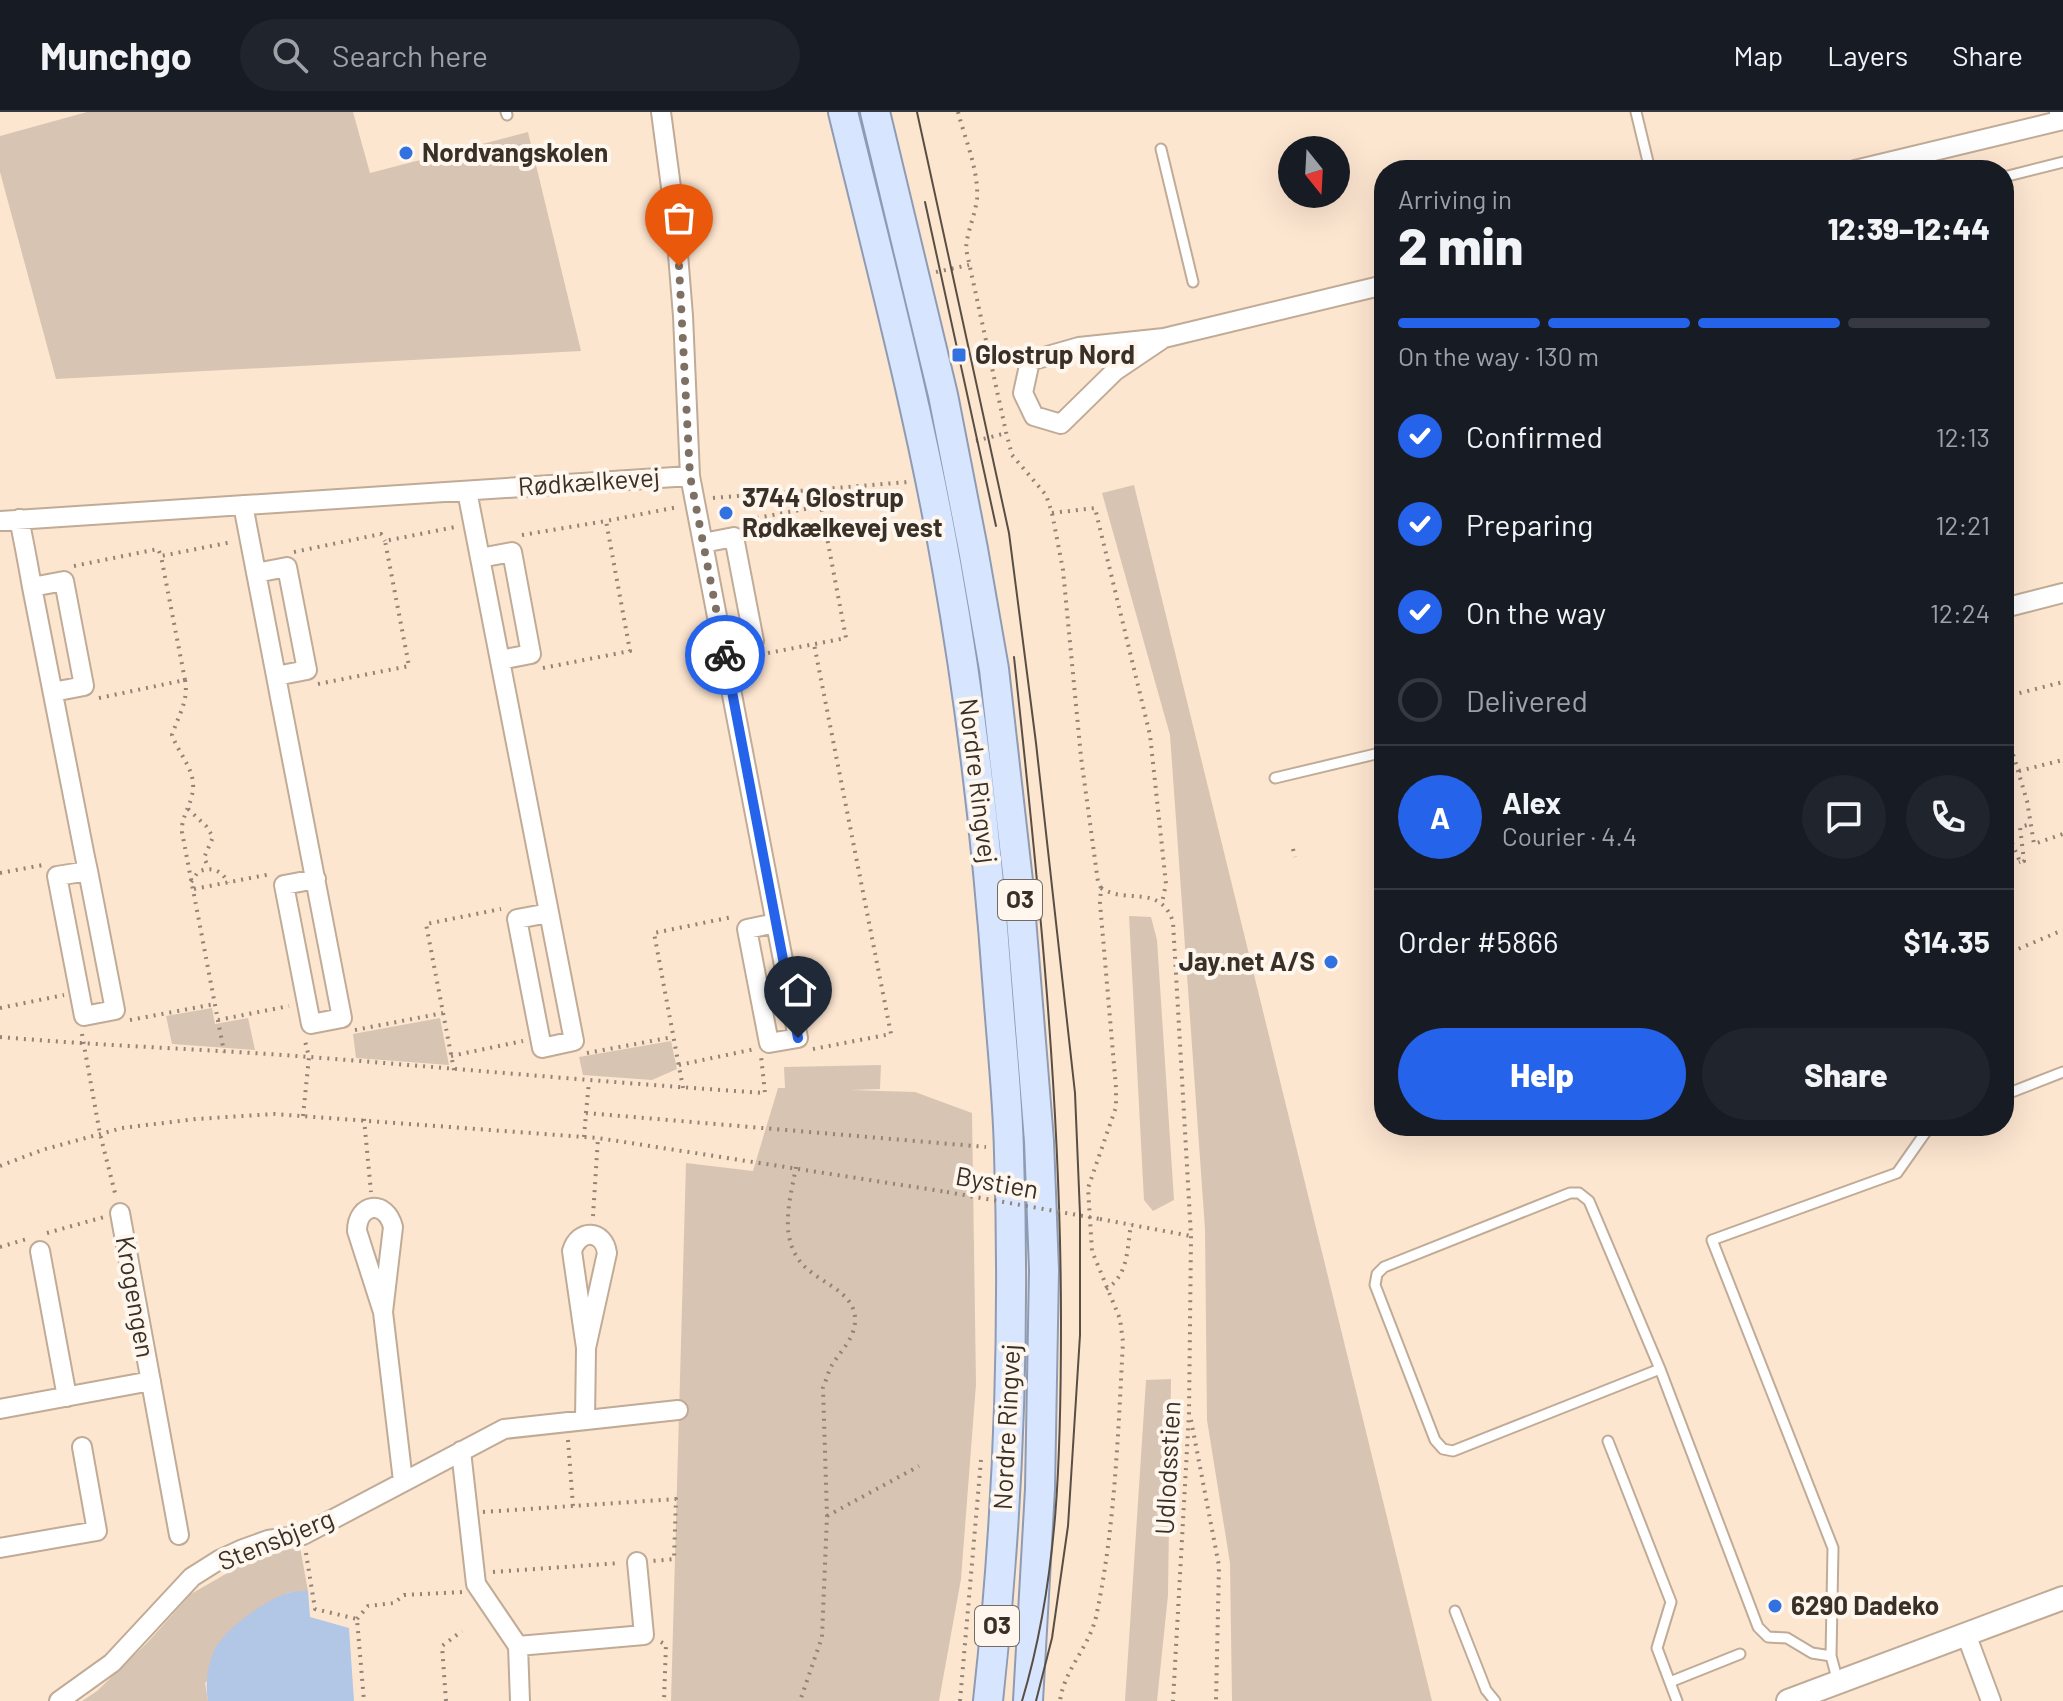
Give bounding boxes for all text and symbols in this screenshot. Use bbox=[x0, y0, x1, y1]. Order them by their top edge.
search box bbox=[240, 19, 800, 91]
text: Munchgo bbox=[40, 32, 192, 78]
icon: search bbox=[268, 33, 312, 77]
text: Search here bbox=[332, 37, 488, 73]
text: Map bbox=[1733, 38, 1783, 72]
text: Layers bbox=[1827, 38, 1908, 72]
text: Share bbox=[1952, 38, 2023, 72]
place label: Nordvangskolen bbox=[422, 136, 608, 167]
north arrow bbox=[1278, 136, 1350, 208]
map controls bbox=[1278, 136, 1350, 208]
marker: Nordvangskolen bbox=[397, 144, 415, 162]
text: Arriving in bbox=[1398, 183, 1512, 214]
pin bbox=[645, 184, 713, 266]
icon: bag bbox=[657, 196, 701, 240]
text: 12:39–12:44 bbox=[1828, 210, 1990, 246]
text: 2 min bbox=[1398, 213, 1523, 275]
place label: Glostrup Nord bbox=[975, 338, 1135, 369]
text: On the way · 130 m bbox=[1398, 340, 1599, 371]
marker: Glostrup Nord bbox=[950, 346, 968, 364]
icon: check bbox=[1398, 414, 1442, 458]
text: Confirmed bbox=[1466, 418, 1603, 454]
text: 12:13 bbox=[1936, 421, 1990, 452]
street label: Rødkælkevej bbox=[517, 460, 661, 501]
place label: 3744 Glostrup Rødkælkevej vest bbox=[742, 481, 943, 542]
icon: check bbox=[1398, 502, 1442, 546]
marker: 3744 Glostrup Rødkælkevej vest bbox=[717, 504, 735, 522]
text: Preparing bbox=[1466, 506, 1593, 542]
text: 12:21 bbox=[1935, 509, 1990, 540]
icon: check bbox=[1398, 590, 1442, 634]
text: On the way bbox=[1466, 594, 1606, 630]
text: 12:24 bbox=[1930, 597, 1990, 628]
courier bbox=[685, 615, 765, 695]
icon: bike bbox=[703, 633, 747, 677]
text: Delivered bbox=[1466, 682, 1588, 718]
street label: Nordre Ringvej bbox=[954, 696, 1005, 865]
button: chat bbox=[1802, 775, 1886, 859]
button: phone bbox=[1906, 775, 1990, 859]
text: Alex bbox=[1502, 784, 1561, 820]
text: A bbox=[1430, 799, 1450, 835]
text: Courier · 4.4 bbox=[1502, 820, 1637, 851]
road number: O3 bbox=[998, 880, 1042, 920]
text: Order #5866 bbox=[1398, 923, 1558, 959]
text: $14.35 bbox=[1904, 923, 1990, 959]
place label: Jay.net A/S bbox=[1179, 945, 1315, 976]
marker: Jay.net A/S bbox=[1322, 953, 1340, 971]
pin bbox=[764, 956, 832, 1038]
icon: home bbox=[776, 968, 820, 1012]
button: Help bbox=[1398, 1028, 1686, 1120]
button: Share bbox=[1702, 1028, 1990, 1120]
street label: Bystien bbox=[953, 1159, 1041, 1204]
street label: Krogengen bbox=[111, 1233, 162, 1360]
street label: Nordre Ringvej bbox=[986, 1343, 1025, 1511]
street label: Udlodsstien bbox=[1148, 1400, 1185, 1536]
street label: Stensbjerg bbox=[213, 1501, 338, 1576]
place label: 6290 Dadeko bbox=[1791, 1589, 1939, 1620]
marker: 6290 Dadeko bbox=[1766, 1597, 1784, 1615]
road number: O3 bbox=[975, 1606, 1019, 1646]

